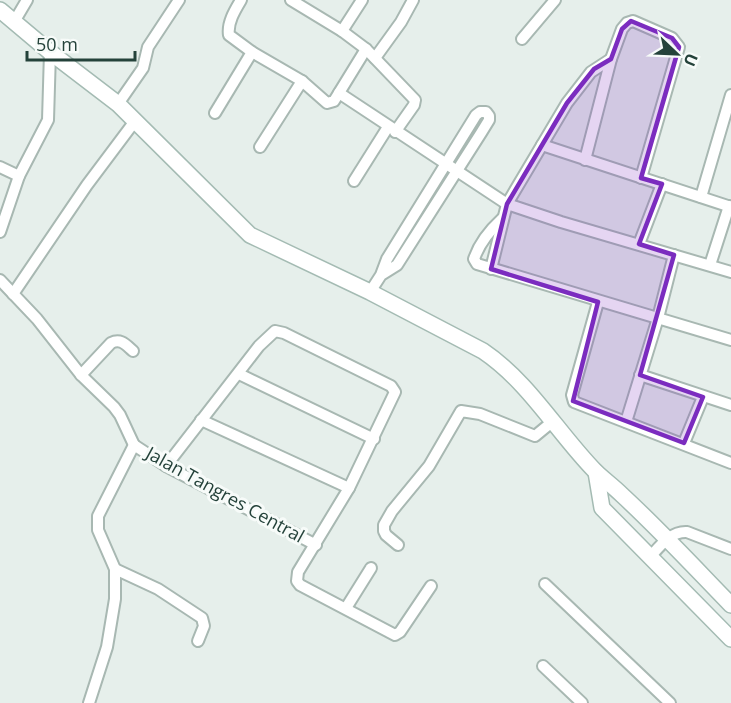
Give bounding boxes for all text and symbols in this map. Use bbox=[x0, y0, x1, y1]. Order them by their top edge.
scale bar bbox=[27, 24, 135, 62]
north arrow bbox=[647, 24, 707, 84]
text: 50 m bbox=[36, 32, 78, 56]
text: U bbox=[678, 50, 703, 70]
street label: Jalan Tangres Central bbox=[140, 440, 309, 548]

